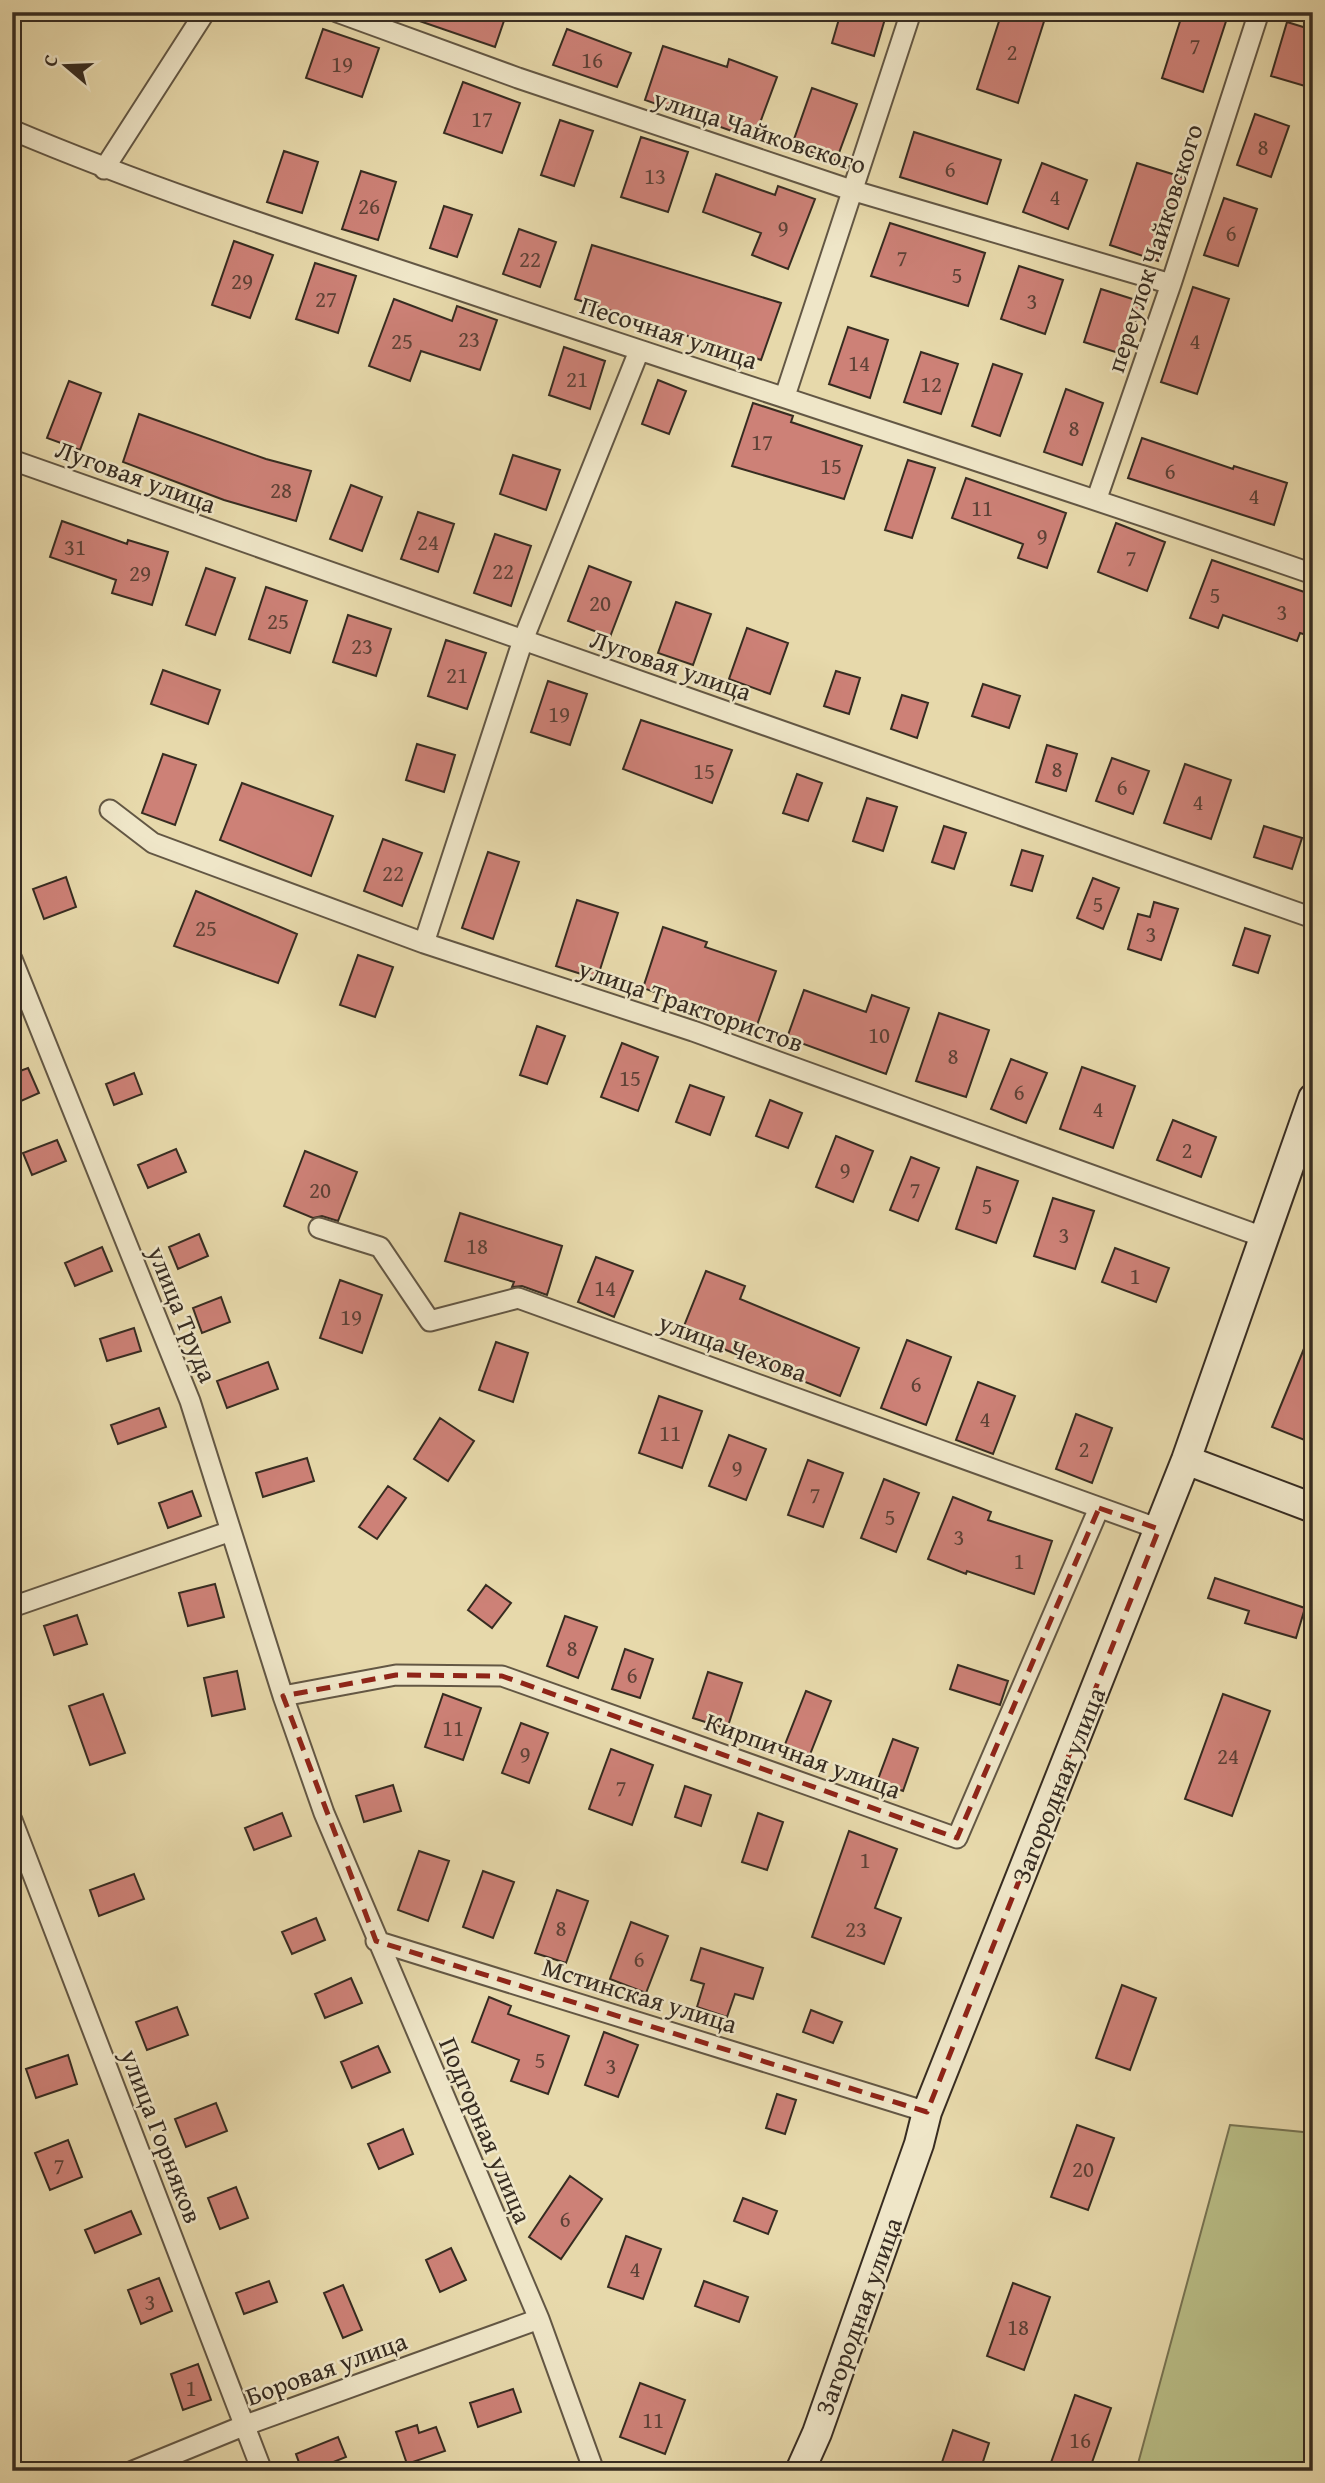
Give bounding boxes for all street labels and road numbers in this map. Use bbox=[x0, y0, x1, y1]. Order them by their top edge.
street label: улица Чайковского bbox=[648, 78, 872, 184]
street label: переулок Чайковского bbox=[1095, 119, 1213, 377]
street label: Песочная улица bbox=[575, 285, 763, 379]
street label: Луговая улица bbox=[50, 429, 222, 523]
street label: Луговая улица bbox=[585, 619, 757, 711]
street label: улица Трактористов bbox=[572, 948, 809, 1062]
street label: улица Труда bbox=[138, 1239, 228, 1389]
street label: улица Чехова bbox=[652, 1302, 813, 1392]
street label: Загородная улица bbox=[1001, 1681, 1115, 1889]
street label: Кирпичная улица bbox=[700, 1701, 907, 1809]
street label: Мстинская улица bbox=[538, 1947, 743, 2043]
street label: Подгорная улица bbox=[429, 2031, 543, 2230]
street label: улица Горняков bbox=[111, 2042, 213, 2229]
street label: Загородная улица bbox=[804, 2211, 912, 2420]
street label: Боровая улица bbox=[240, 2320, 413, 2415]

